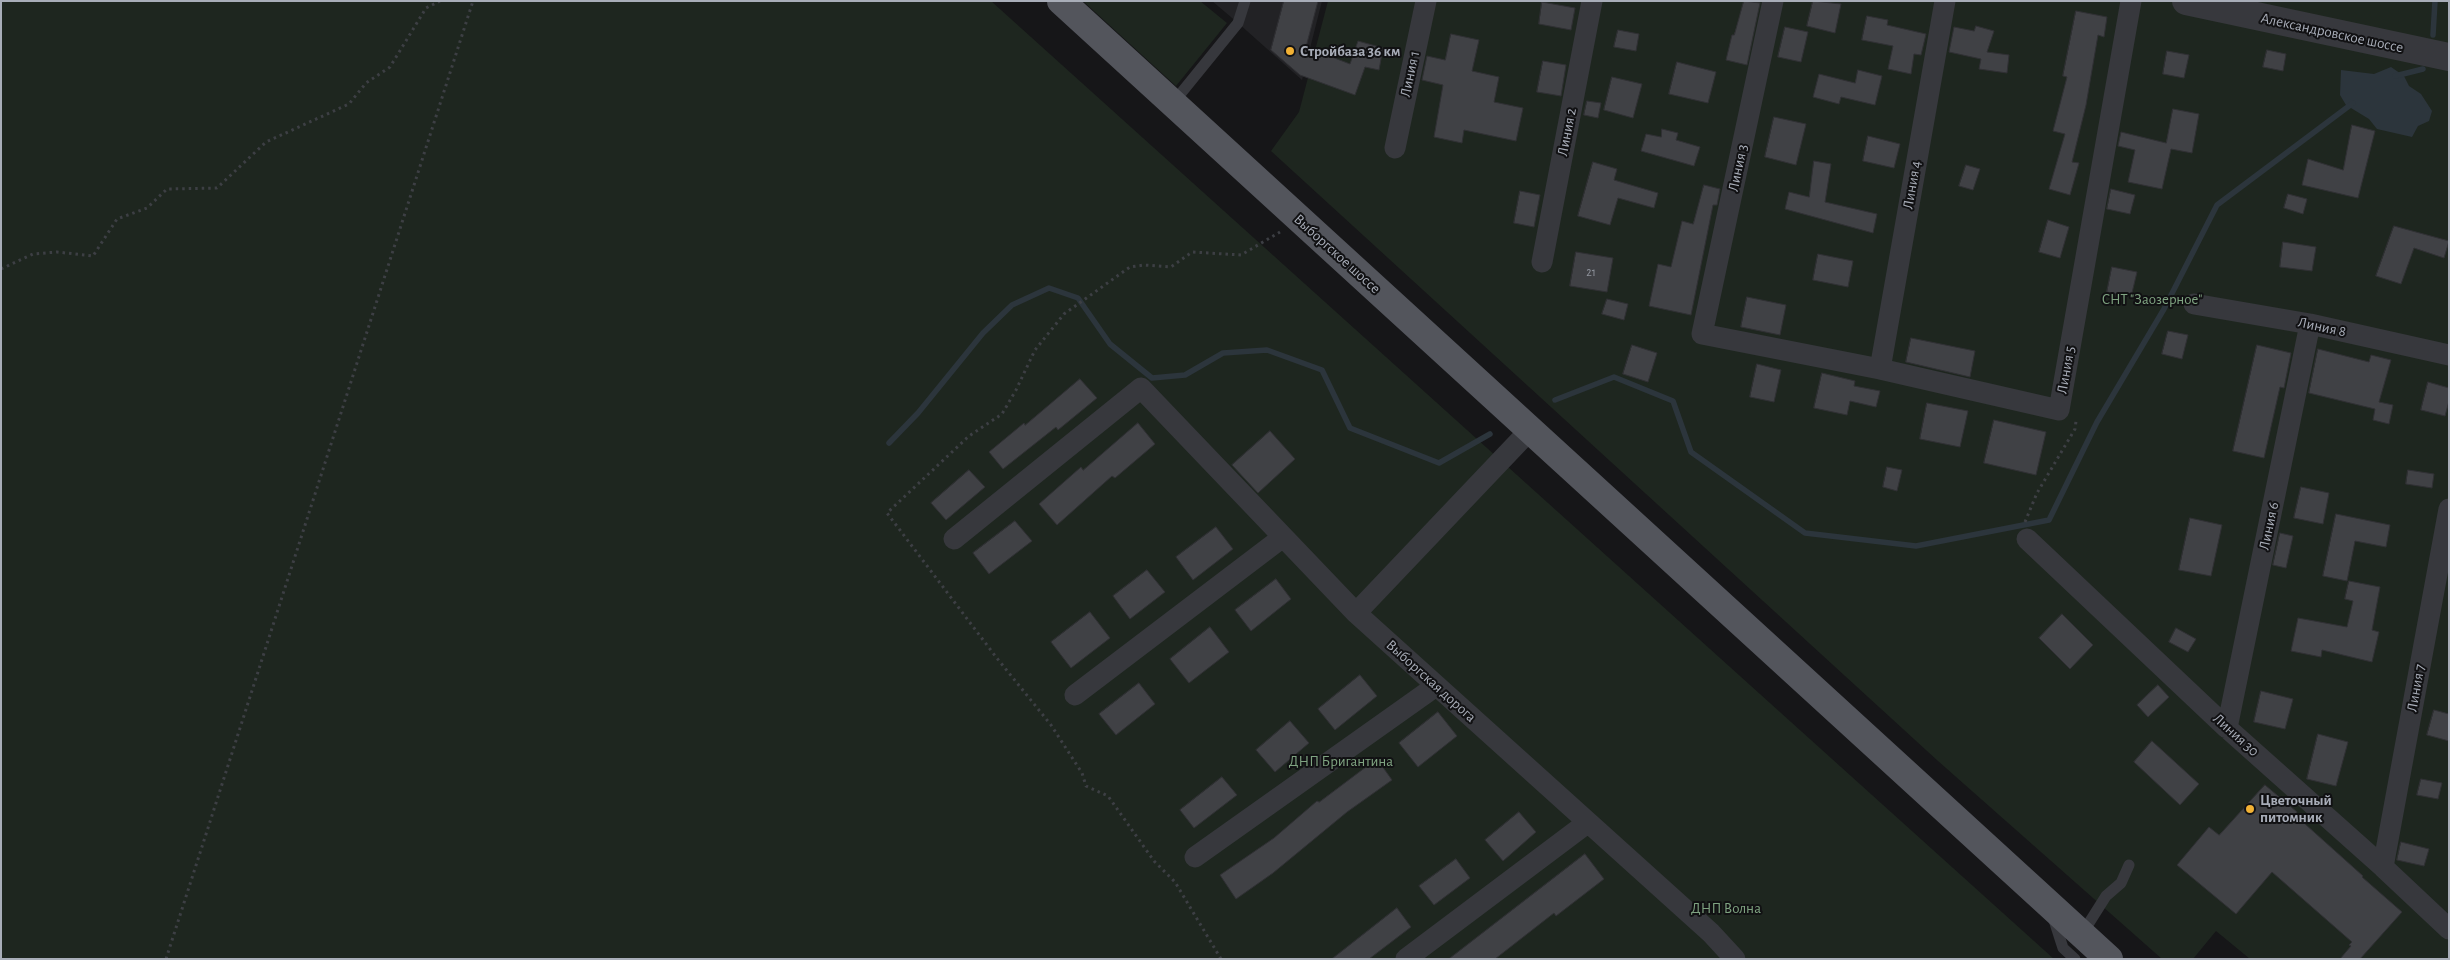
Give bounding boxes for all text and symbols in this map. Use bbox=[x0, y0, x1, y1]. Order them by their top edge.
street label: Александровское шоссе bbox=[2259, 9, 2405, 57]
place label: Стройбаза 36 км bbox=[1300, 42, 1400, 60]
marker: Стройбаза 36 км bbox=[1284, 45, 1296, 57]
street label: Линия 1 bbox=[1396, 49, 1424, 99]
street label: Линия 2 bbox=[1554, 106, 1580, 158]
street label: Линия 3 bbox=[1724, 143, 1752, 193]
street label: Линия 4 bbox=[1899, 159, 1925, 211]
street label: Выборгское шоссе bbox=[1290, 210, 1384, 298]
house number: 21 bbox=[1586, 265, 1596, 279]
park label: СНТ "Заозерное" bbox=[2102, 290, 2202, 308]
street label: Линия 8 bbox=[2296, 313, 2348, 341]
street label: Линия 5 bbox=[2053, 345, 2079, 395]
street label: Линия 6 bbox=[2255, 500, 2283, 552]
street label: Выборгская дорога bbox=[1382, 636, 1480, 726]
street label: Линия 7 bbox=[2403, 663, 2429, 713]
street label: Линия 30 bbox=[2209, 710, 2263, 760]
park label: ДНП Бригантина bbox=[1289, 752, 1393, 770]
place label: Цветочный питомник bbox=[2260, 791, 2332, 826]
marker: Цветочный питомник bbox=[2244, 803, 2256, 815]
park label: ДНП Волна bbox=[1691, 899, 1761, 917]

